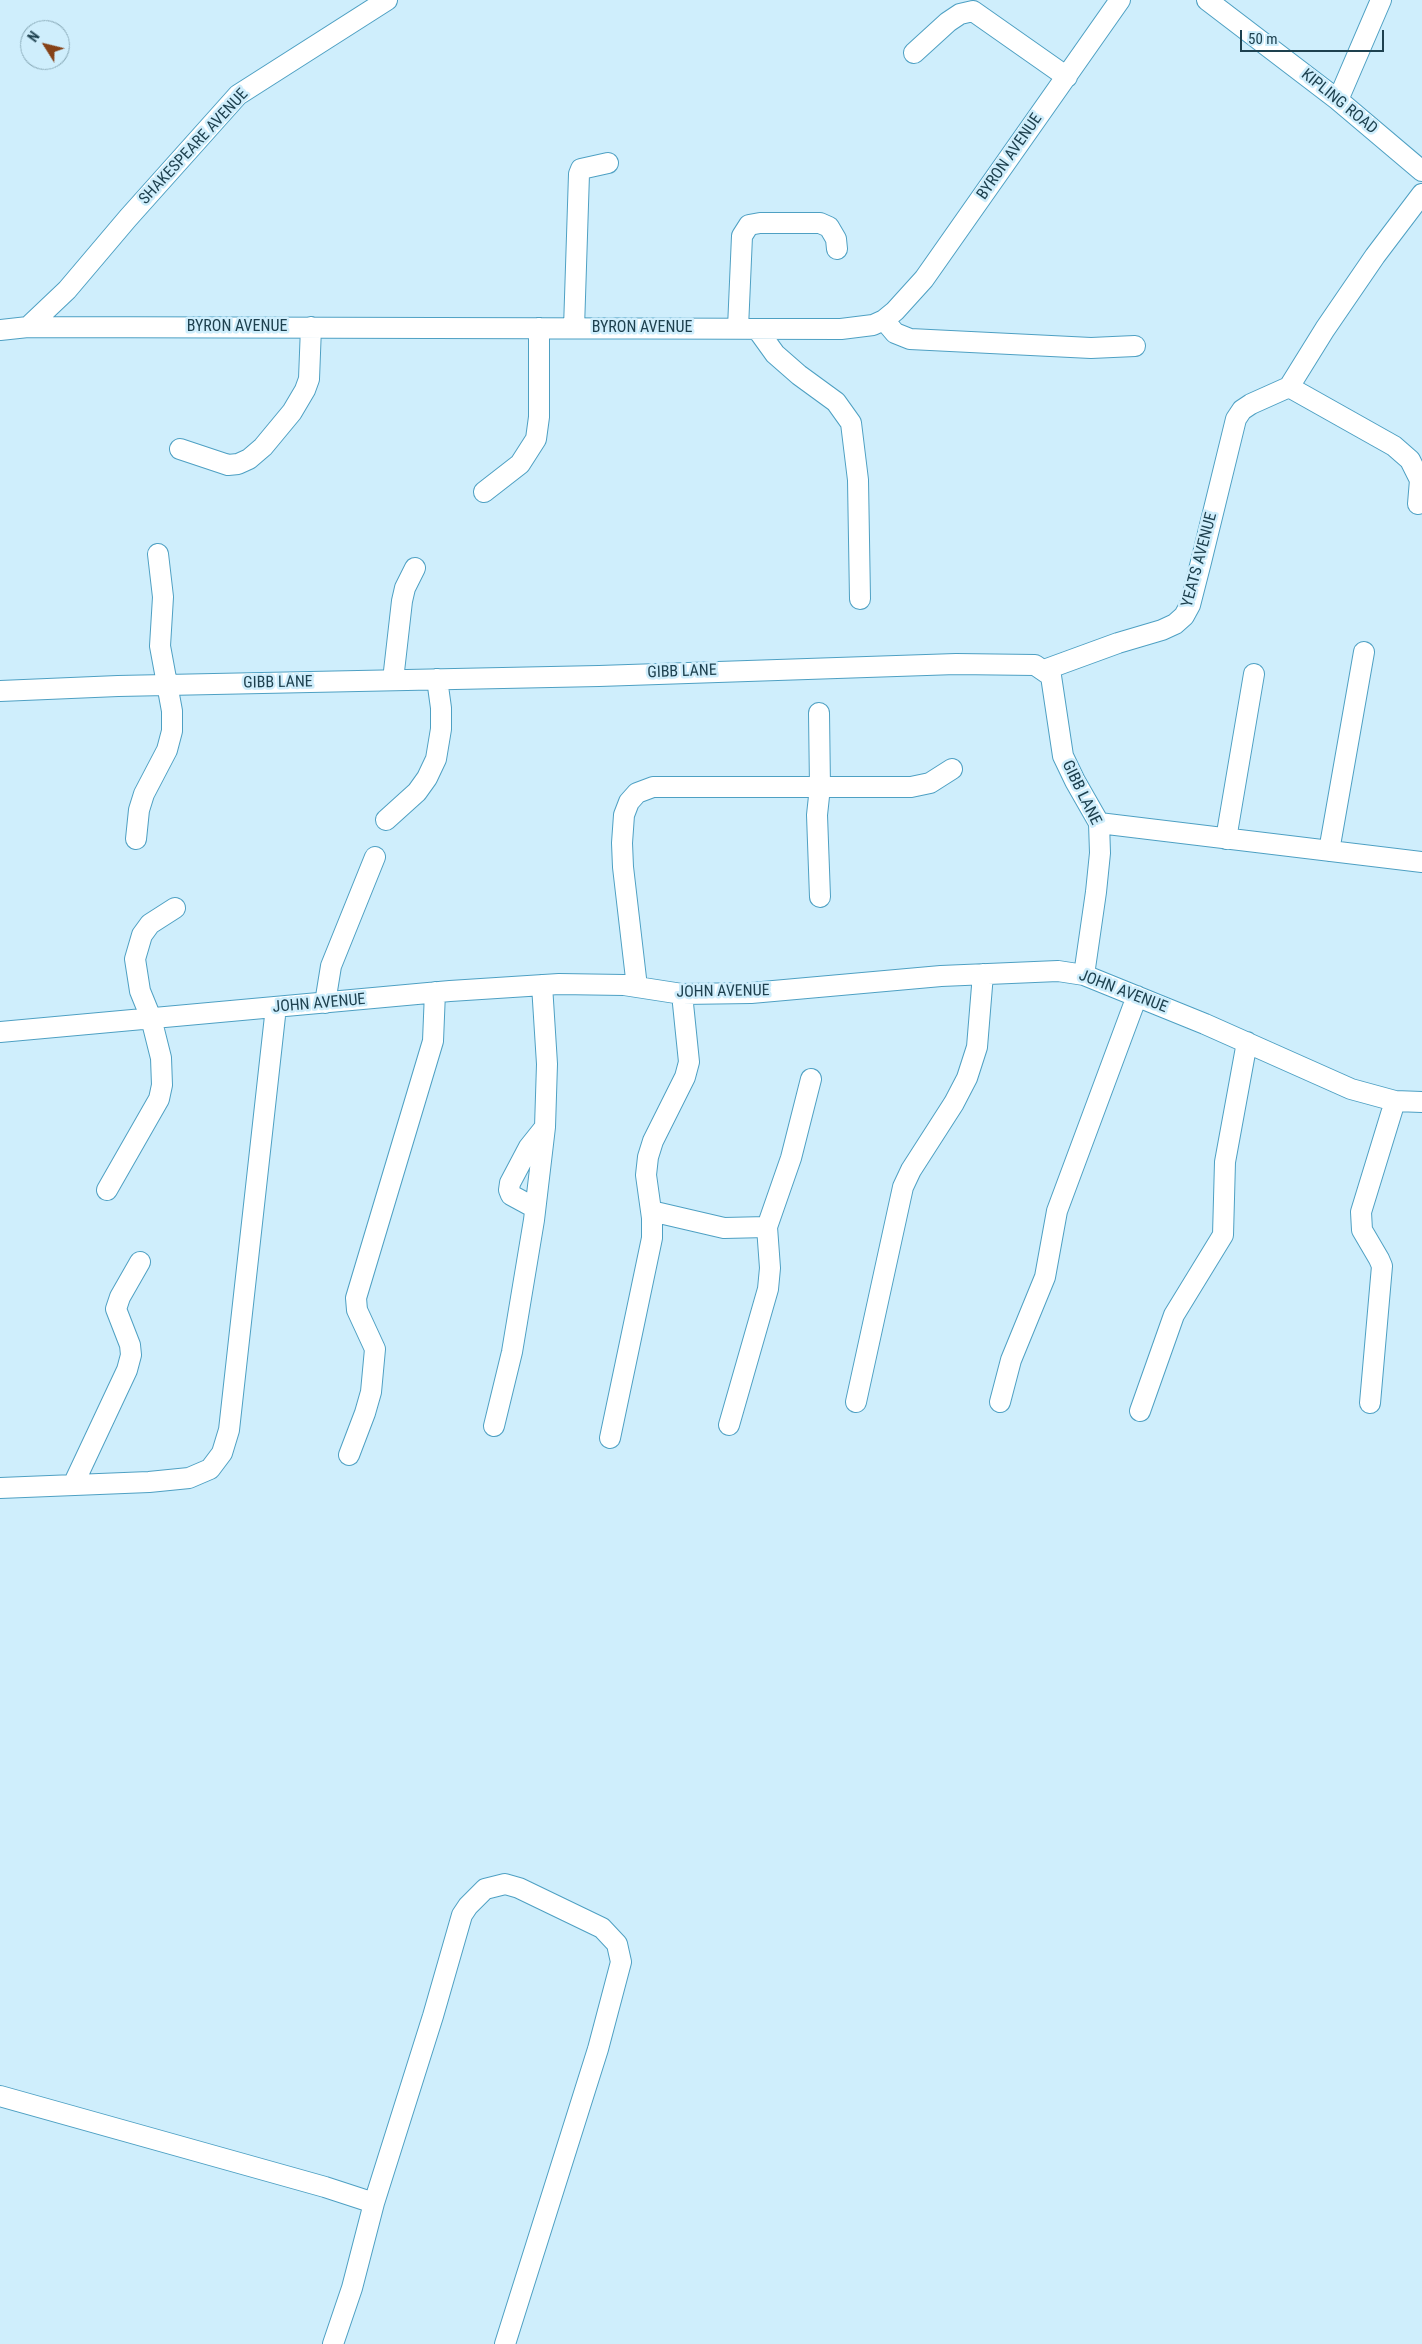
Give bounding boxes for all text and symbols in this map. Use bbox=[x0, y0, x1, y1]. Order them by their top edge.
north arrow bbox=[20, 20, 70, 70]
scale bar bbox=[1242, 20, 1386, 52]
text: N bbox=[25, 29, 43, 45]
text: 50 m bbox=[1248, 30, 1278, 48]
street label: KIPLING ROAD bbox=[1297, 65, 1381, 139]
street label: SHAKESPEARE AVENUE bbox=[135, 85, 253, 209]
street label: BYRON AVENUE bbox=[973, 110, 1047, 204]
street label: BYRON AVENUE bbox=[187, 317, 287, 337]
street label: BYRON AVENUE bbox=[592, 318, 692, 338]
street label: YEATS AVENUE bbox=[1178, 511, 1222, 609]
street label: GIBB LANE bbox=[647, 661, 717, 683]
street label: GIBB LANE bbox=[243, 673, 313, 693]
street label: GIBB LANE bbox=[1057, 758, 1105, 828]
street label: JOHN AVENUE bbox=[1076, 966, 1170, 1018]
street label: JOHN AVENUE bbox=[676, 982, 770, 1002]
street label: JOHN AVENUE bbox=[272, 990, 366, 1018]

